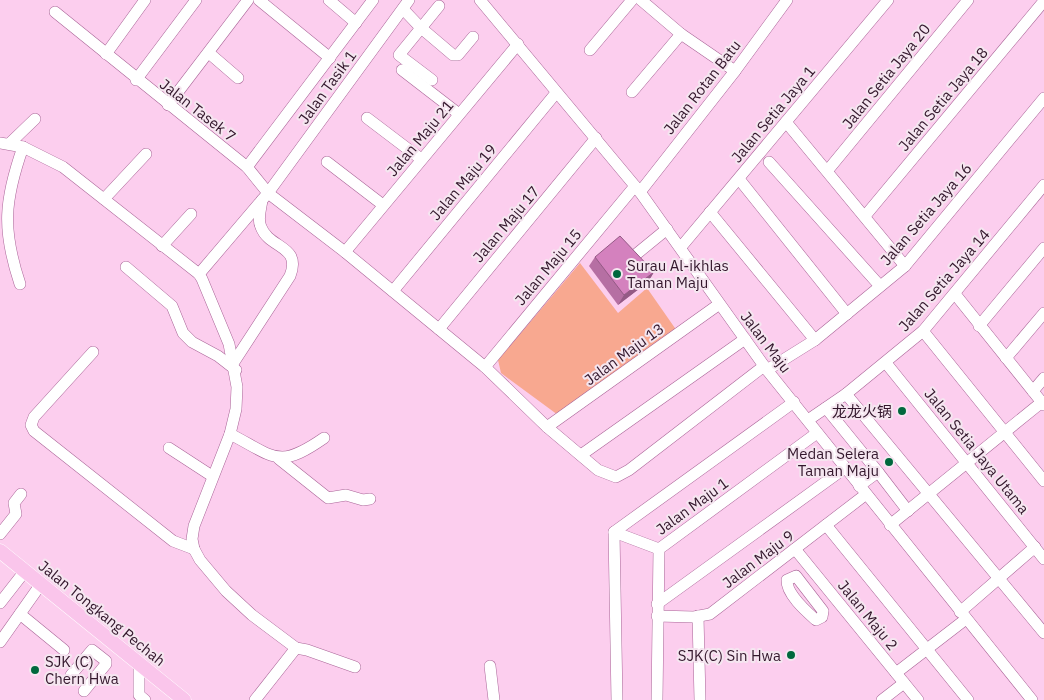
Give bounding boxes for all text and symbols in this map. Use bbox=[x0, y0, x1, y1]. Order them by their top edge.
street label: Jalan Setia Jaya 20 bbox=[838, 20, 934, 132]
street label: Jalan Rotan Batu bbox=[659, 36, 745, 138]
street label: Jalan Setia Jaya 18 bbox=[894, 43, 992, 155]
street label: Jalan Tasik 1 bbox=[294, 46, 360, 128]
street label: Jalan Setia Jaya 1 bbox=[727, 62, 819, 166]
street label: Jalan Tasek 7 bbox=[156, 74, 240, 146]
street label: Jalan Maju 21 bbox=[383, 96, 457, 180]
street label: Jalan Maju 19 bbox=[426, 140, 500, 224]
street label: Jalan Setia Jaya 16 bbox=[876, 159, 976, 269]
street label: Jalan Maju 17 bbox=[469, 182, 543, 266]
street label: Jalan Maju 15 bbox=[511, 225, 585, 309]
street label: Jalan Setia Jaya 14 bbox=[894, 225, 994, 335]
place label: Surau Al-ikhlas Taman Maju bbox=[627, 256, 729, 292]
marker: Surau Al-ikhlas Taman Maju bbox=[611, 268, 623, 280]
street label: Jalan Maju bbox=[737, 307, 795, 377]
street label: Jalan Maju 13 bbox=[580, 319, 668, 389]
street label: Jalan Setia Jaya Utama bbox=[920, 384, 1034, 518]
place label: 龙龙火锅 bbox=[832, 402, 892, 421]
marker: 龙龙火锅 bbox=[896, 405, 908, 417]
place label: Medan Selera Taman Maju bbox=[787, 444, 879, 480]
marker: Medan Selera Taman Maju bbox=[883, 456, 895, 468]
street label: Jalan Maju 1 bbox=[652, 473, 732, 539]
street label: Jalan Maju 9 bbox=[718, 526, 798, 592]
street label: Jalan Tongkang Pechah bbox=[35, 556, 169, 670]
street label: Jalan Maju 2 bbox=[834, 576, 902, 654]
place label: SJK(C) Sin Hwa bbox=[678, 646, 781, 665]
marker: SJK(C) Sin Hwa bbox=[785, 649, 797, 661]
place label: SJK (C) Chern Hwa bbox=[45, 652, 119, 688]
marker: SJK (C) Chern Hwa bbox=[29, 664, 41, 676]

